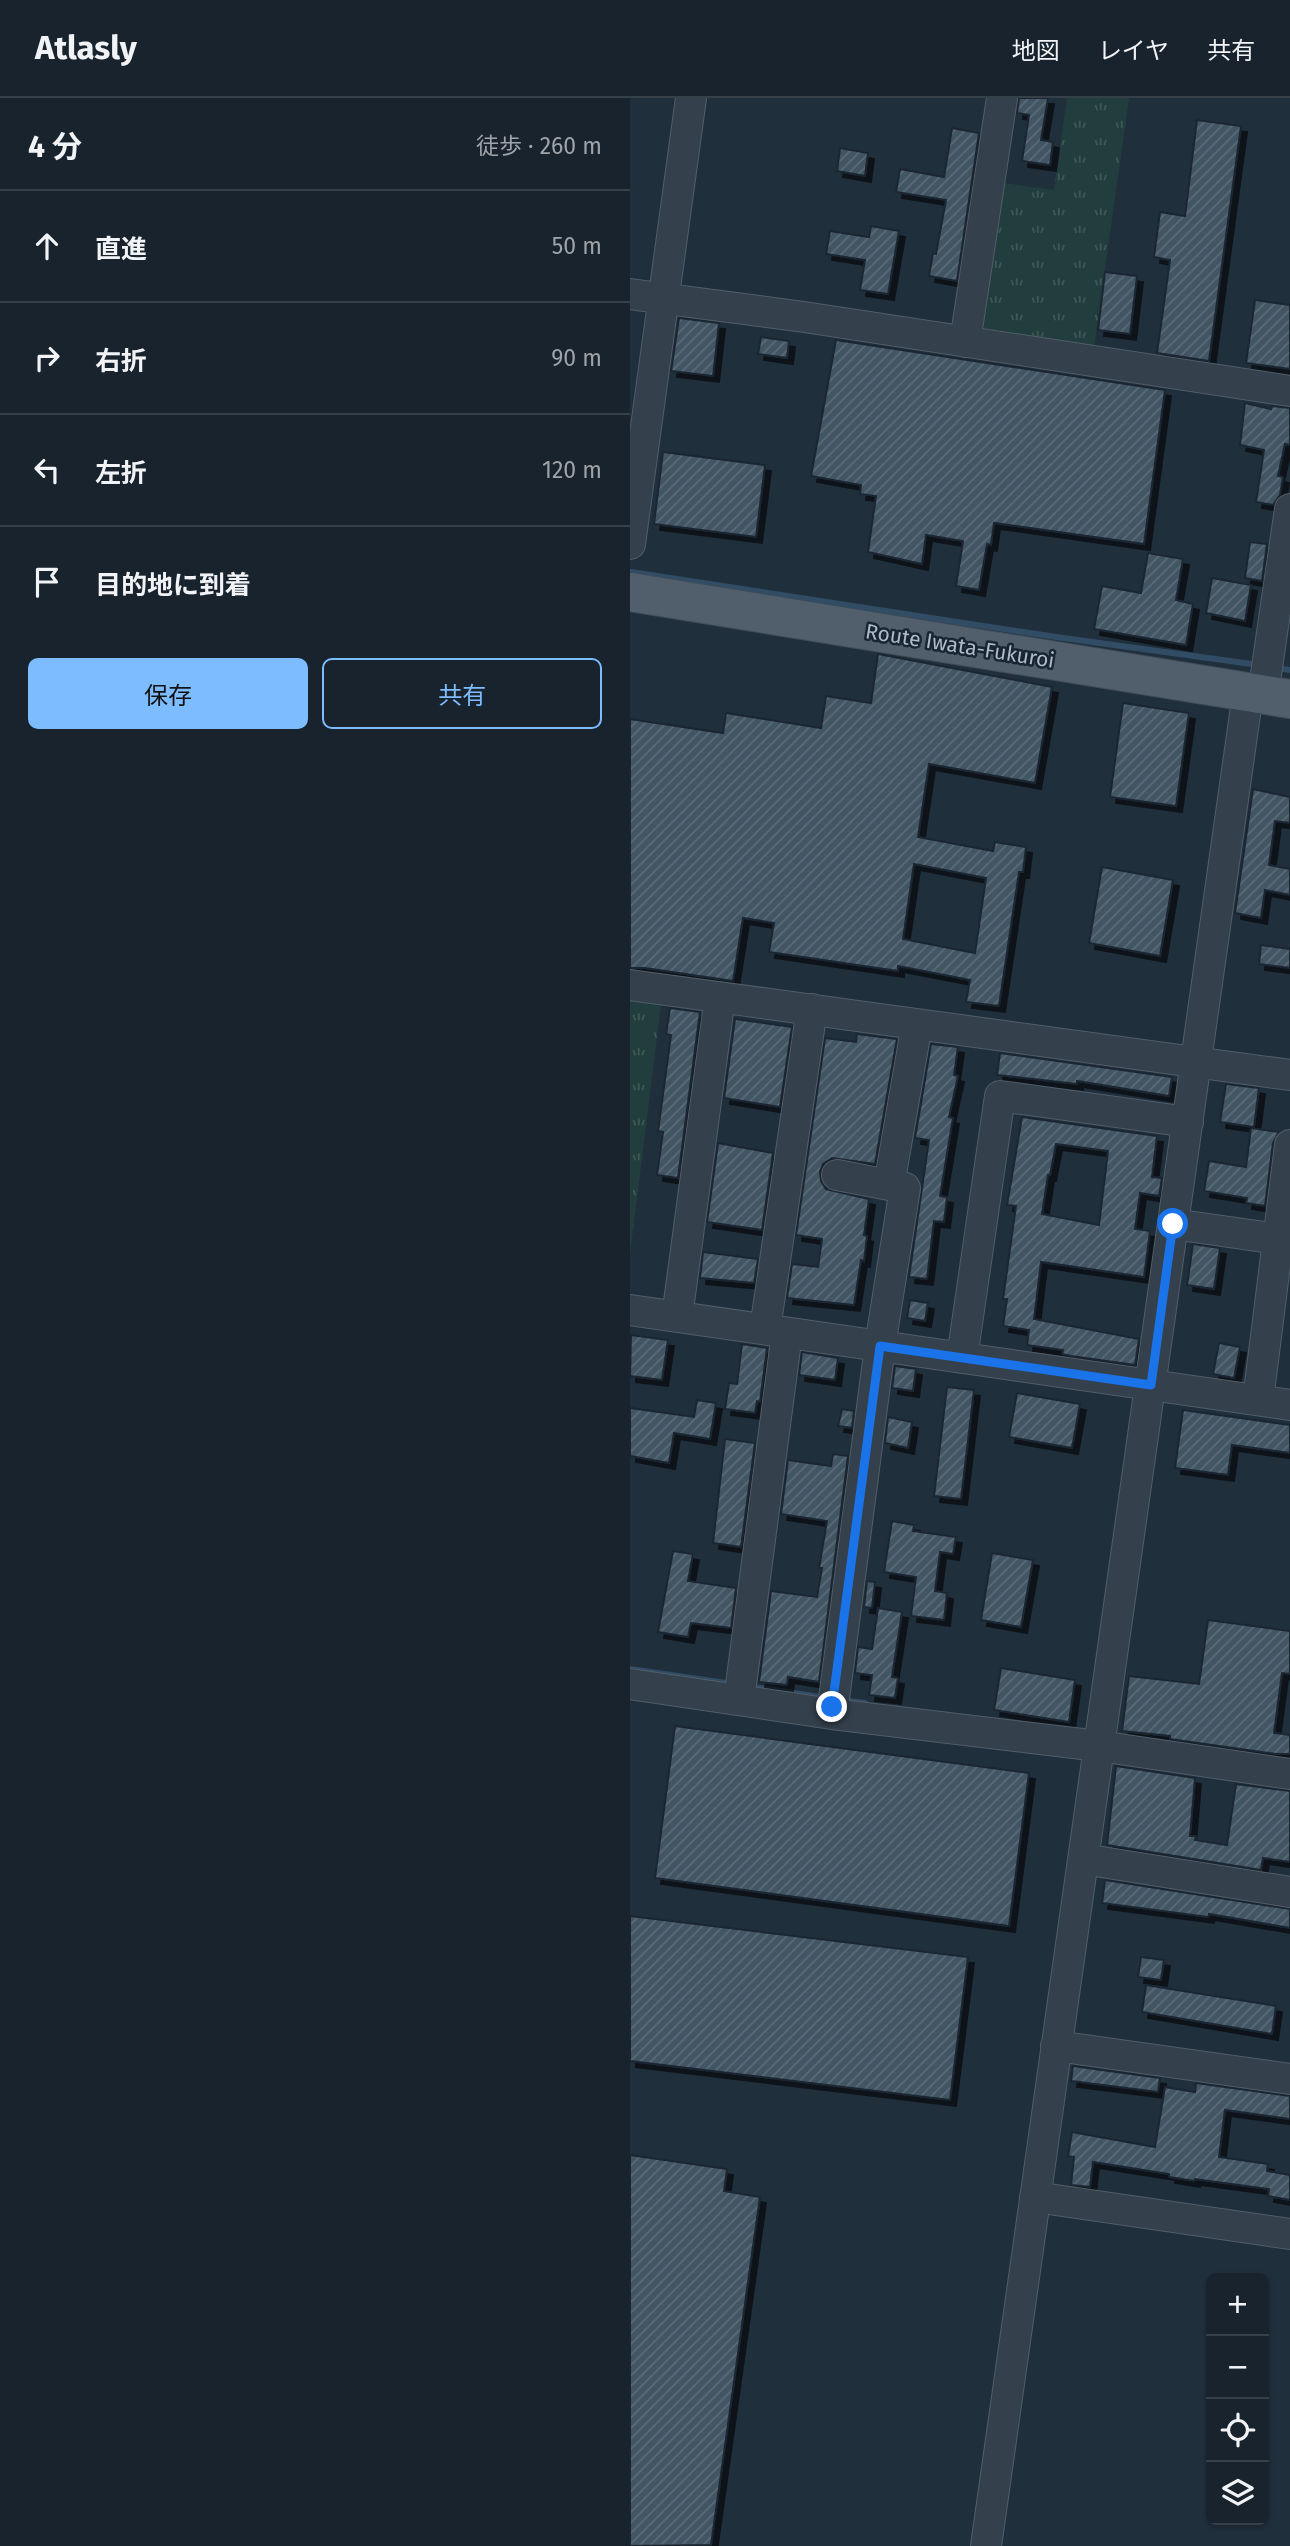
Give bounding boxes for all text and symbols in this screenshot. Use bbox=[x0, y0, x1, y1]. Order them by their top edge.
text: Atlasly bbox=[35, 28, 137, 68]
text: 地図 bbox=[1012, 37, 1060, 65]
text: レイヤ bbox=[1098, 37, 1169, 65]
text: 共有 bbox=[1207, 37, 1255, 65]
text: 4 分 bbox=[28, 129, 82, 165]
text: 徒歩 · 260 m bbox=[476, 132, 602, 160]
icon: ahead bbox=[28, 227, 66, 265]
text: 50 m bbox=[552, 232, 602, 260]
text: 直進 bbox=[95, 234, 147, 265]
icon: right bbox=[28, 339, 66, 377]
text: 90 m bbox=[551, 344, 602, 372]
text: 右折 bbox=[95, 346, 147, 377]
icon: left bbox=[28, 451, 66, 489]
text: 120 m bbox=[542, 456, 602, 484]
text: 左折 bbox=[95, 458, 147, 489]
icon: arrive bbox=[28, 563, 66, 601]
text: 目的地に到着 bbox=[95, 570, 251, 601]
street label: Route Iwata-Fukuroi bbox=[864, 618, 1056, 674]
button: 保存 bbox=[28, 658, 308, 729]
button: 共有 bbox=[322, 658, 602, 729]
route start bbox=[1157, 1208, 1188, 1239]
route end bbox=[816, 1691, 847, 1722]
map controls bbox=[1206, 2273, 1269, 2525]
button: + bbox=[1206, 2273, 1269, 2336]
button: − bbox=[1206, 2336, 1269, 2399]
button: locate bbox=[1206, 2399, 1269, 2462]
button: layers bbox=[1206, 2462, 1269, 2525]

